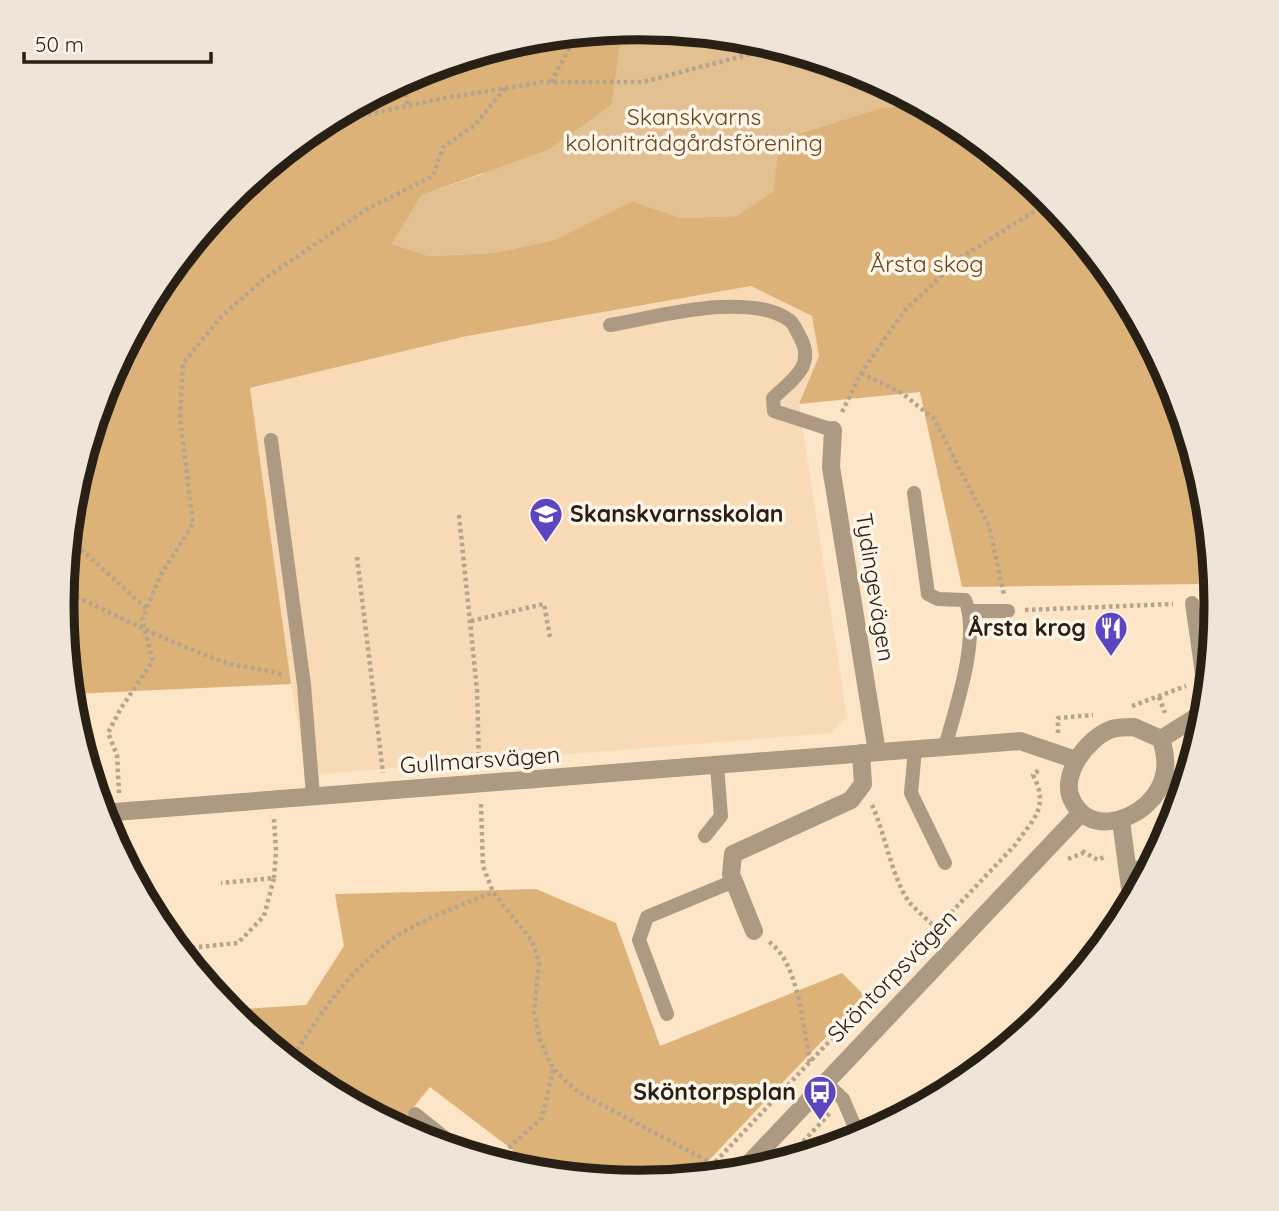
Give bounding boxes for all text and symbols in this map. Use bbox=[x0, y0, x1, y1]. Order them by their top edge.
scale bar bbox=[24, 21, 212, 65]
text: 50 m bbox=[35, 31, 84, 57]
park label: Skanskvarns koloniträdgårdsförening bbox=[565, 102, 823, 157]
park label: Årsta skog bbox=[870, 249, 984, 278]
school or university icon: Skanskvarnsskolan bbox=[527, 495, 565, 544]
place label: Skanskvarnsskolan bbox=[570, 499, 784, 528]
street label: Tydingevägen bbox=[849, 511, 902, 663]
restaurant icon: Årsta krog bbox=[1092, 609, 1130, 658]
place label: Årsta krog bbox=[968, 613, 1086, 642]
street label: Gullmarsvägen bbox=[399, 739, 561, 780]
street label: Sköntorpsvägen bbox=[821, 903, 962, 1048]
bus stop icon: Sköntorpsplan bbox=[801, 1073, 839, 1122]
place label: Sköntorpsplan bbox=[633, 1077, 796, 1106]

